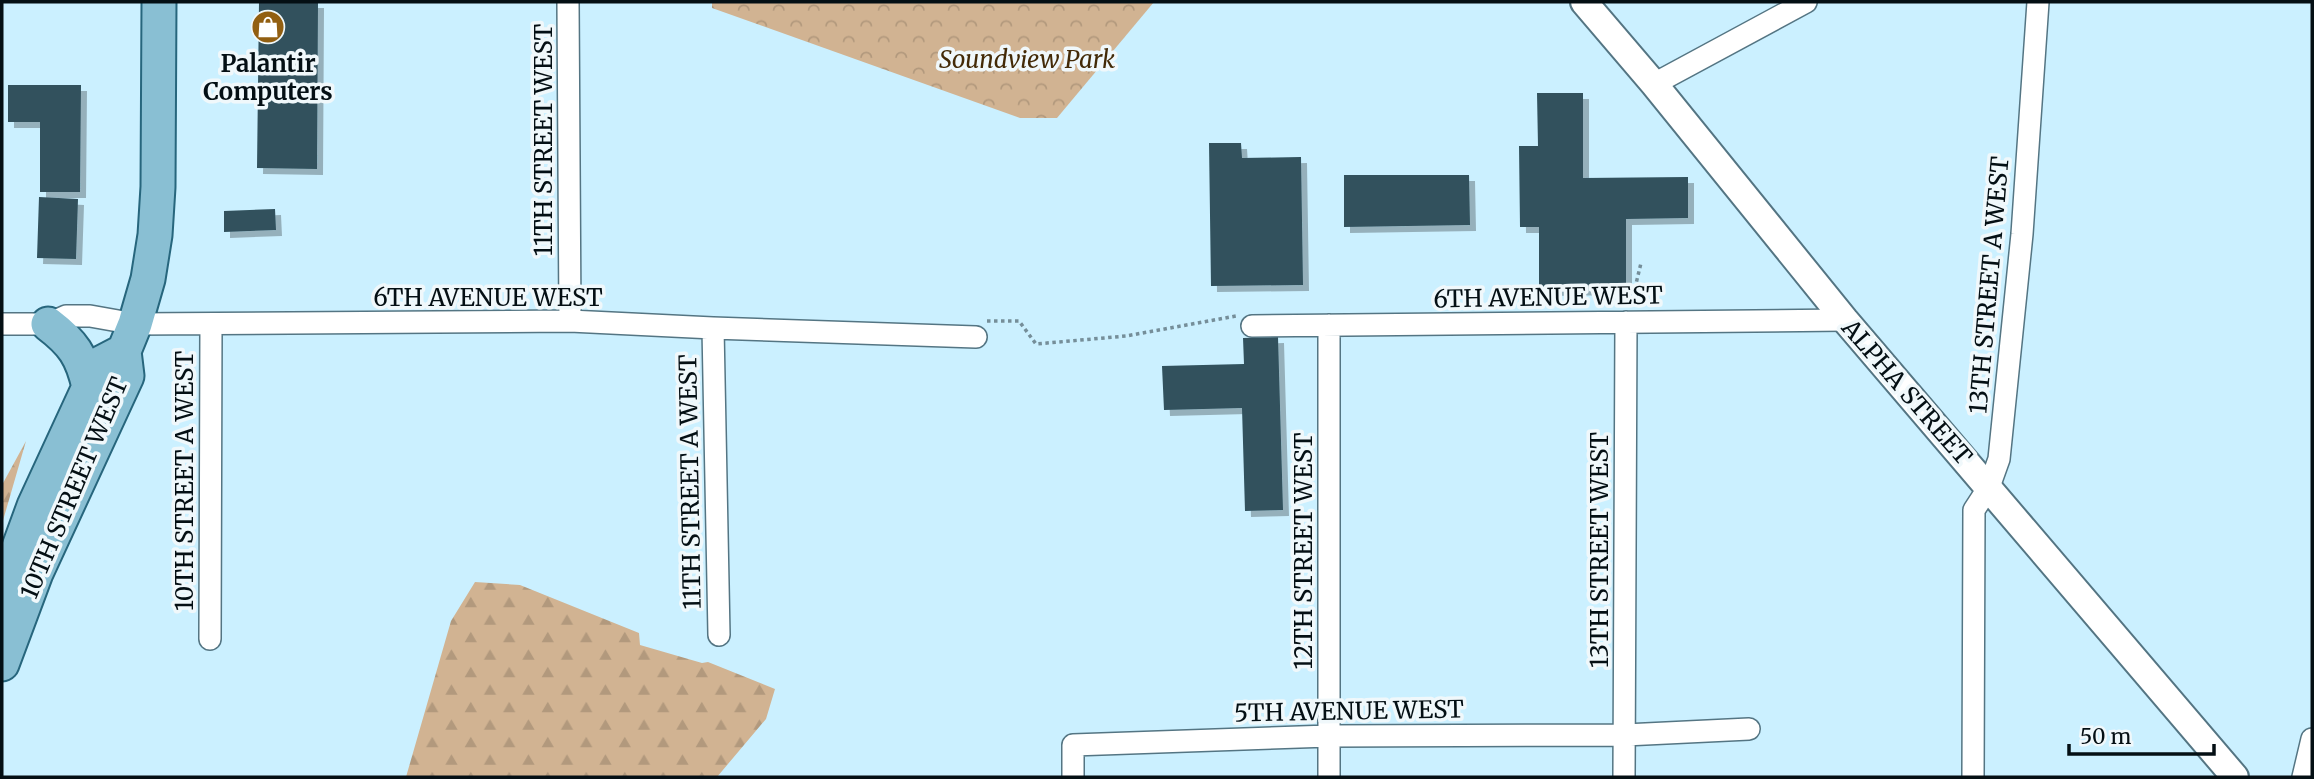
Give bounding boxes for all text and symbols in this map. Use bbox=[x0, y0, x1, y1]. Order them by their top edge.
shop icon: Palantir Computers bbox=[249, 8, 287, 46]
street label: 11TH STREET WEST bbox=[528, 24, 559, 256]
park label: Soundview Park bbox=[939, 44, 1115, 75]
place label: Palantir Computers bbox=[203, 48, 333, 107]
street label: 13TH STREET A WEST bbox=[1962, 155, 2016, 415]
street label: 6TH AVENUE WEST bbox=[1433, 279, 1663, 315]
street label: 6TH AVENUE WEST bbox=[373, 282, 603, 313]
street label: ALPHA STREET bbox=[1835, 312, 1979, 471]
street label: 10TH STREET A WEST bbox=[169, 351, 200, 611]
street label: 11TH STREET A WEST bbox=[672, 354, 708, 610]
street label: 10TH STREET WEST bbox=[13, 372, 135, 603]
street label: 12TH STREET WEST bbox=[1288, 432, 1319, 669]
street label: 13TH STREET WEST bbox=[1584, 432, 1615, 668]
street label: 5TH AVENUE WEST bbox=[1234, 693, 1464, 729]
scale bar bbox=[2069, 712, 2214, 756]
text: 50 m bbox=[2080, 723, 2131, 750]

